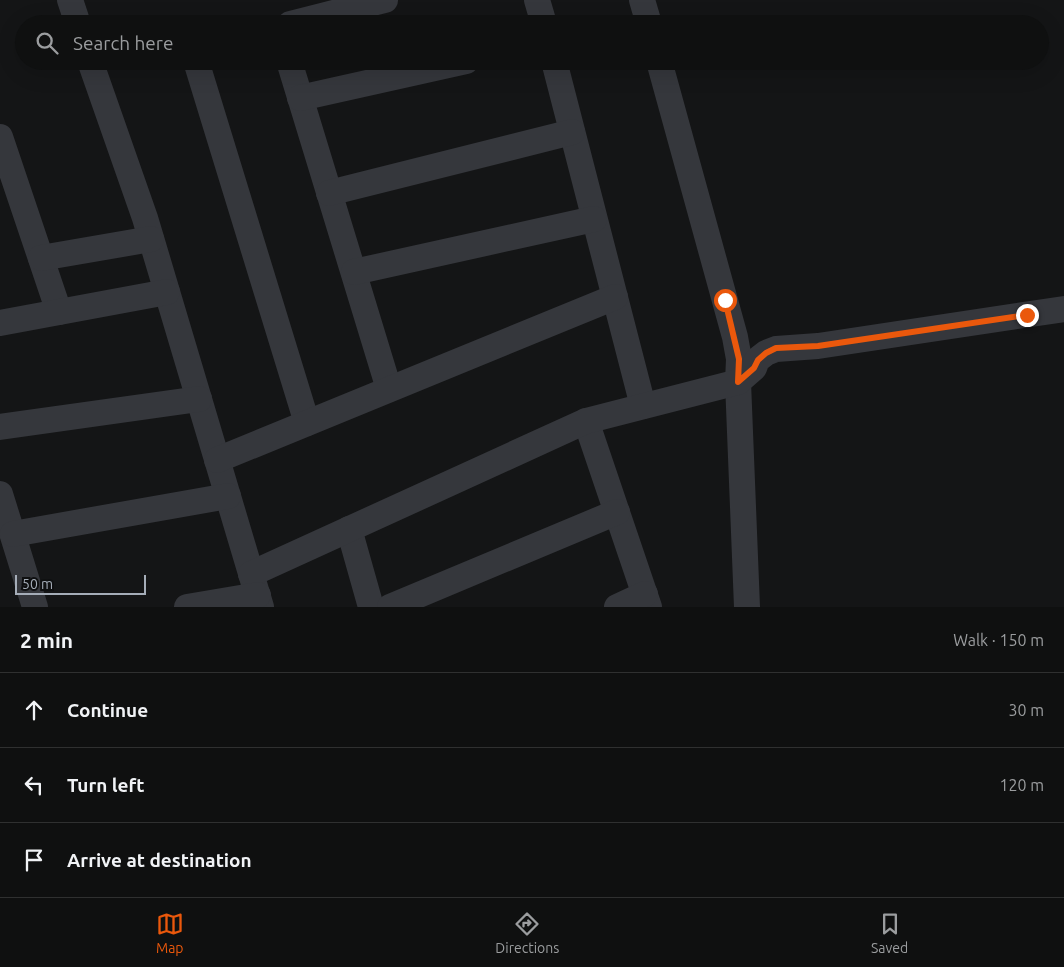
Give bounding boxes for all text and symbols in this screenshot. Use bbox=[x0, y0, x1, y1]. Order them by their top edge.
search box bbox=[15, 15, 1049, 70]
icon: search bbox=[33, 29, 61, 57]
text: Search here bbox=[73, 32, 173, 54]
route start bbox=[714, 289, 737, 312]
route end bbox=[1016, 304, 1039, 327]
scale bar bbox=[15, 572, 146, 595]
text: 50 m bbox=[22, 576, 53, 592]
text: 2 min bbox=[20, 628, 73, 652]
text: Walk · 150 m bbox=[953, 631, 1044, 649]
icon: ahead bbox=[20, 696, 48, 724]
text: Continue bbox=[67, 699, 148, 721]
text: 30 m bbox=[1008, 701, 1044, 719]
icon: left bbox=[20, 771, 48, 799]
text: Turn left bbox=[67, 774, 145, 796]
text: 120 m bbox=[999, 776, 1044, 794]
icon: arrive bbox=[20, 846, 48, 874]
text: Arrive at destination bbox=[67, 849, 252, 871]
tab: Map bbox=[156, 910, 184, 956]
tab: Directions bbox=[495, 910, 559, 956]
tab: Saved bbox=[871, 910, 908, 956]

